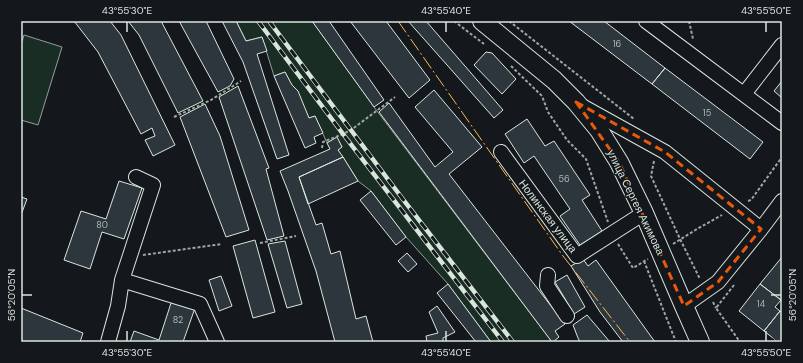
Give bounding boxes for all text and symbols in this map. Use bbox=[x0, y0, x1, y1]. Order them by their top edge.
text: 43°55'30"E bbox=[102, 4, 153, 17]
text: 43°55'40"E bbox=[421, 4, 471, 17]
text: 43°55'50"E bbox=[741, 4, 791, 17]
house number: 16 bbox=[613, 38, 622, 50]
house number: 15 bbox=[703, 107, 711, 119]
street label: улица Сергея Акимова bbox=[604, 147, 668, 258]
house number: 56 bbox=[558, 173, 570, 185]
street label: Нолинская улица bbox=[516, 177, 581, 256]
house number: 80 bbox=[96, 219, 108, 231]
text: 56°20'05"N bbox=[5, 269, 18, 321]
text: 56°20'05"N bbox=[786, 269, 799, 321]
house number: 14 bbox=[757, 298, 766, 310]
house number: 82 bbox=[173, 314, 183, 326]
text: 43°55'30"E bbox=[102, 346, 153, 359]
text: 43°55'40"E bbox=[421, 346, 471, 359]
text: 43°55'50"E bbox=[741, 346, 791, 359]

